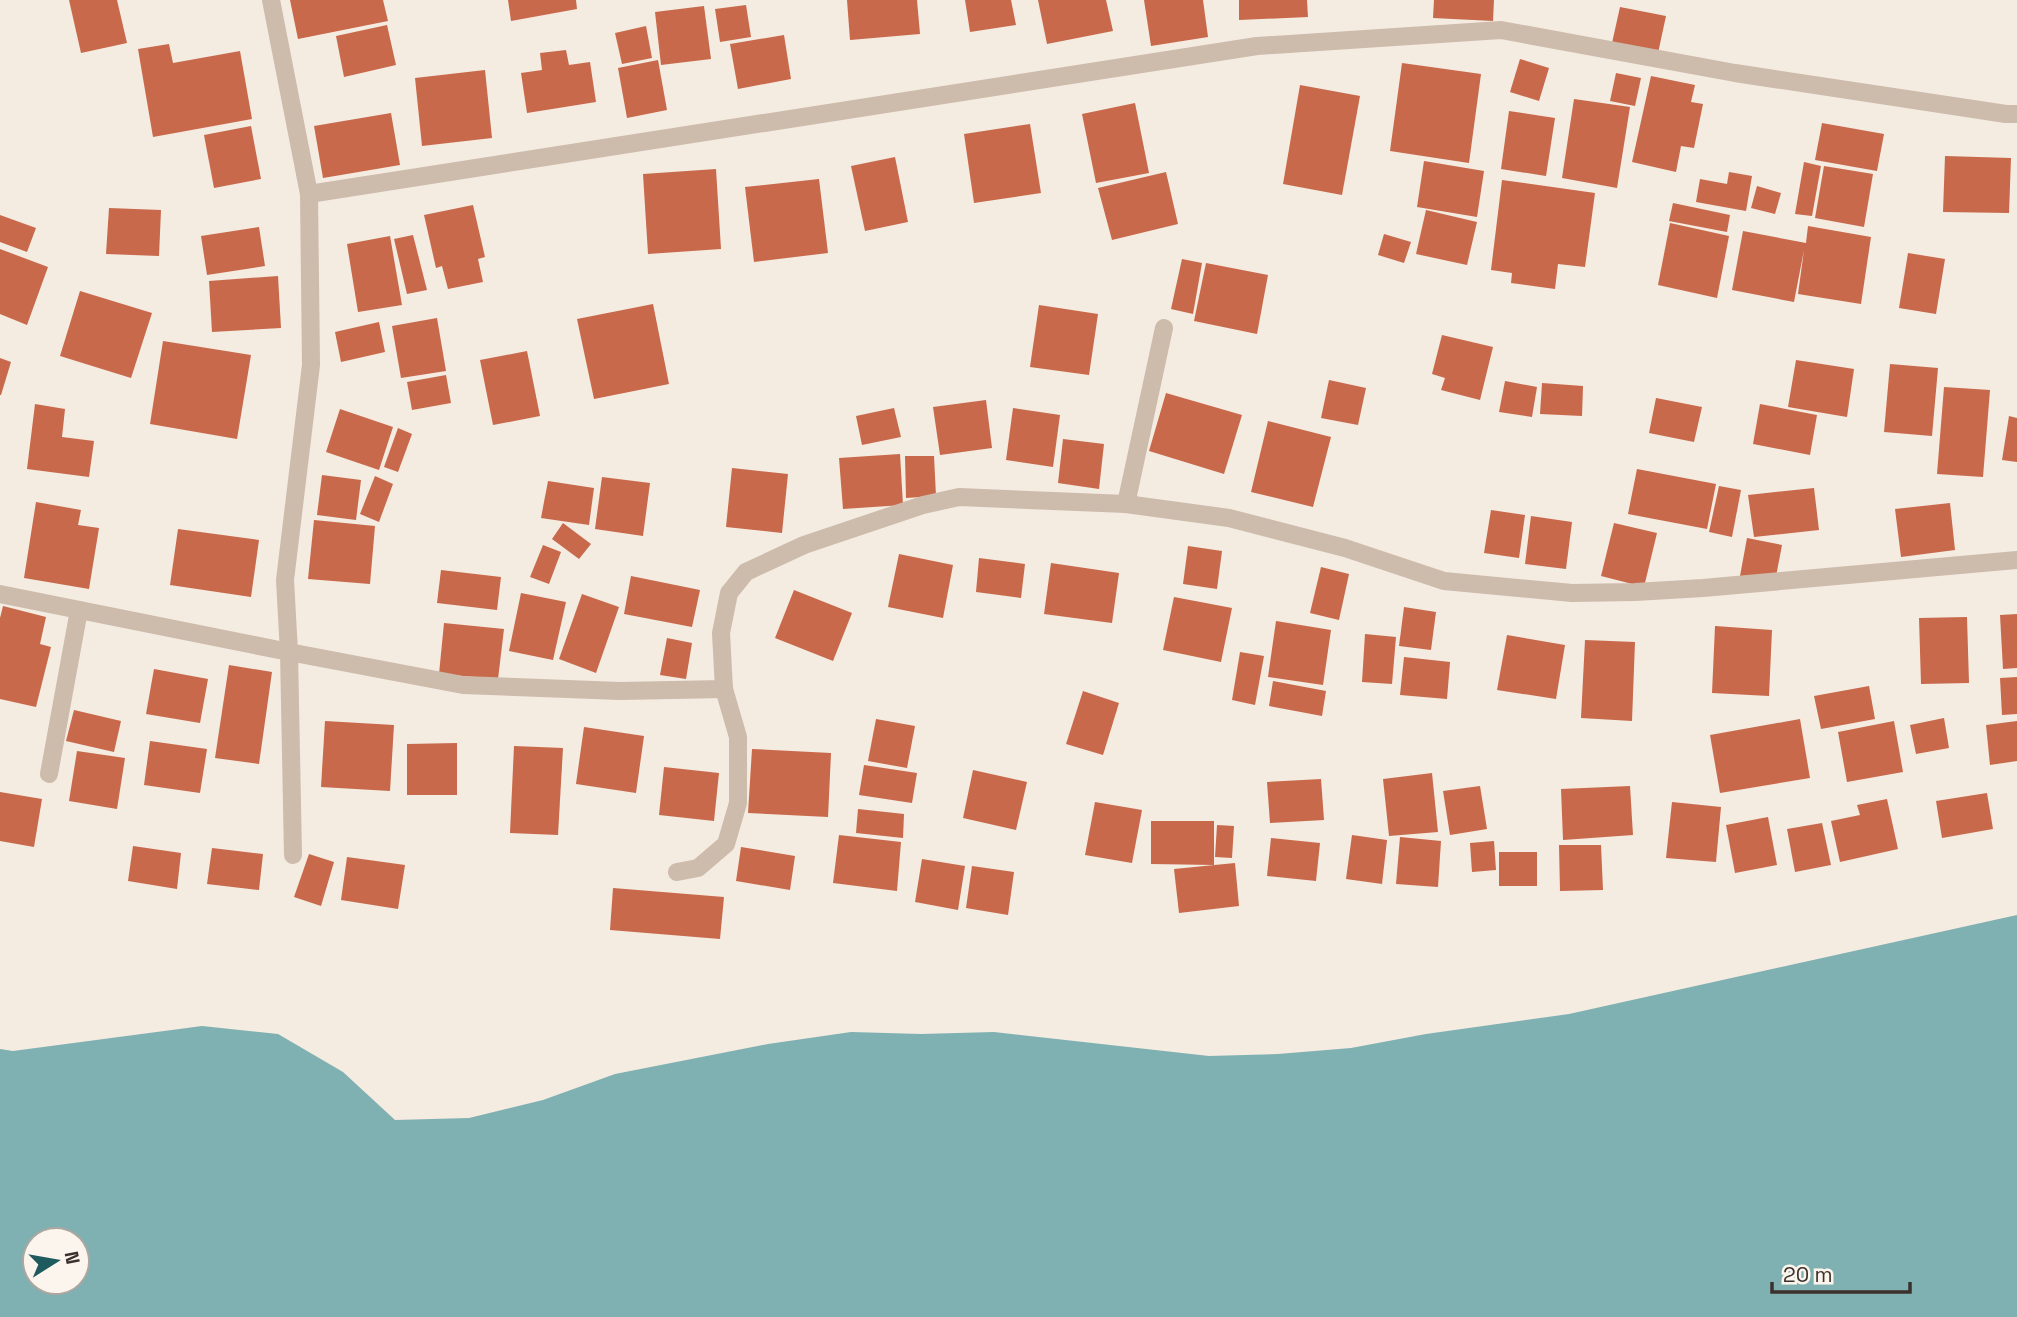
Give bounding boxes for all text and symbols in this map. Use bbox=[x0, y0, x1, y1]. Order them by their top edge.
north arrow bbox=[21, 1226, 91, 1296]
text: N bbox=[59, 1249, 86, 1266]
scale bar bbox=[1772, 1250, 1910, 1294]
text: 20 m bbox=[1783, 1261, 1833, 1288]

